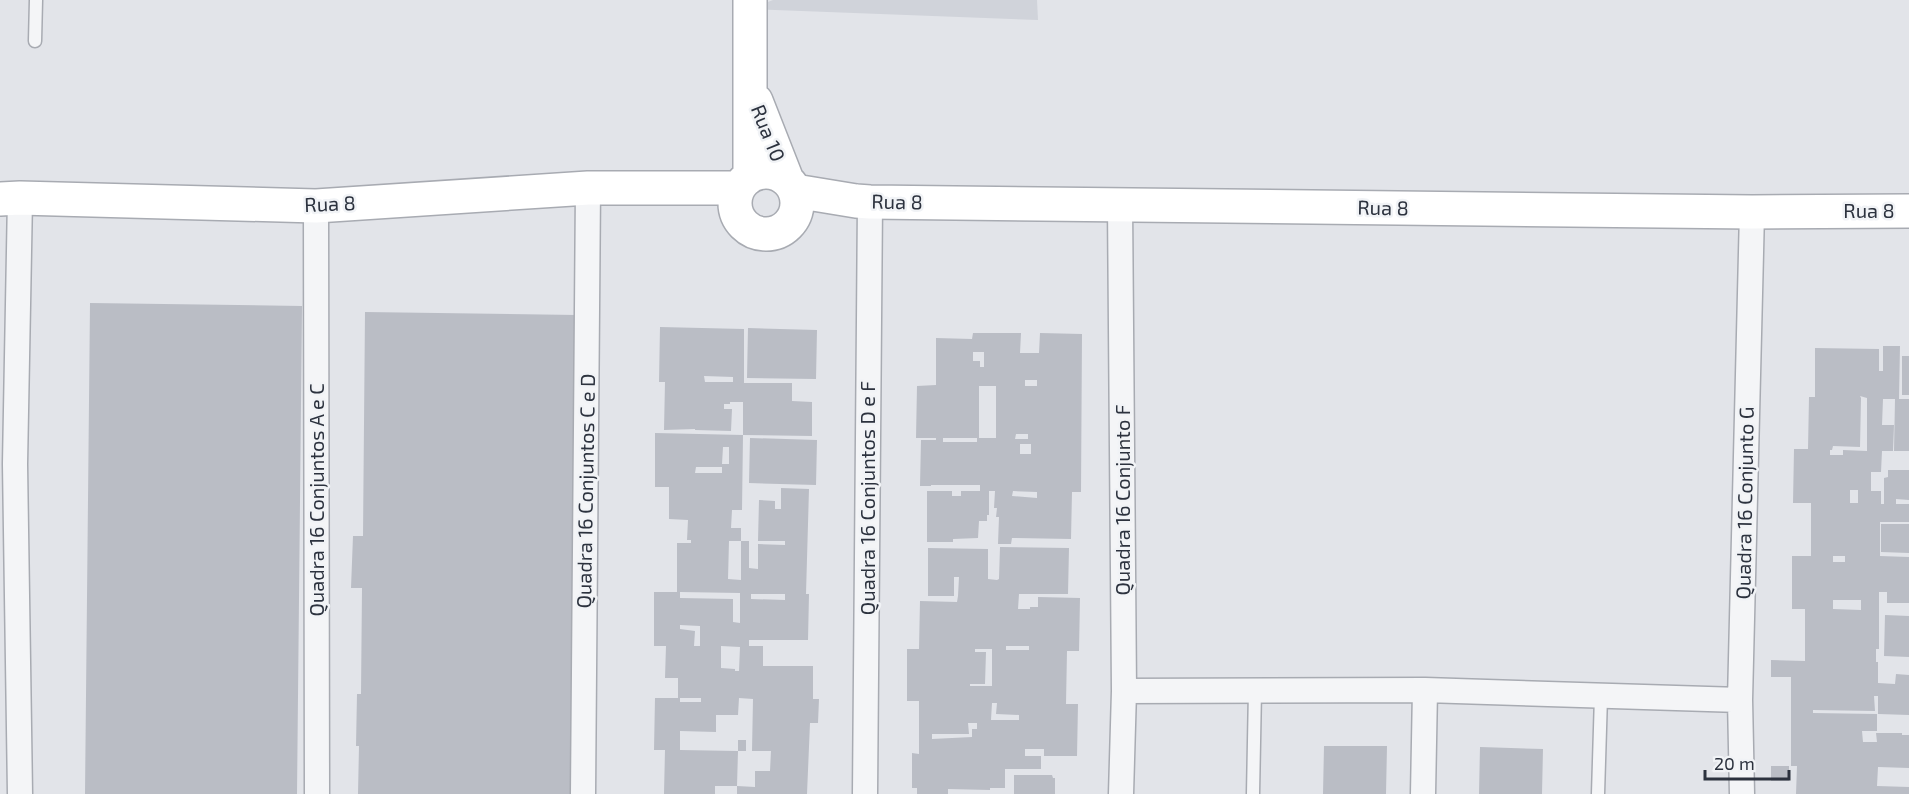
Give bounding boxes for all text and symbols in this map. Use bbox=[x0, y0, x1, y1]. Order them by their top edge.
street label: Rua 10 bbox=[747, 101, 791, 165]
street label: Rua 8 bbox=[871, 189, 923, 213]
street label: Rua 8 bbox=[304, 190, 356, 216]
street label: Rua 8 bbox=[1357, 195, 1409, 219]
street label: Rua 8 bbox=[1843, 198, 1895, 222]
street label: Quadra 16 Conjuntos C e D bbox=[571, 373, 599, 609]
street label: Quadra 16 Conjuntos D e F bbox=[855, 381, 879, 615]
street label: Quadra 16 Conjuntos A e C bbox=[304, 383, 328, 617]
street label: Quadra 16 Conjunto F bbox=[1110, 404, 1134, 596]
street label: Quadra 16 Conjunto G bbox=[1730, 406, 1758, 600]
scale bar bbox=[1705, 743, 1789, 781]
text: 20 m bbox=[1714, 752, 1755, 774]

